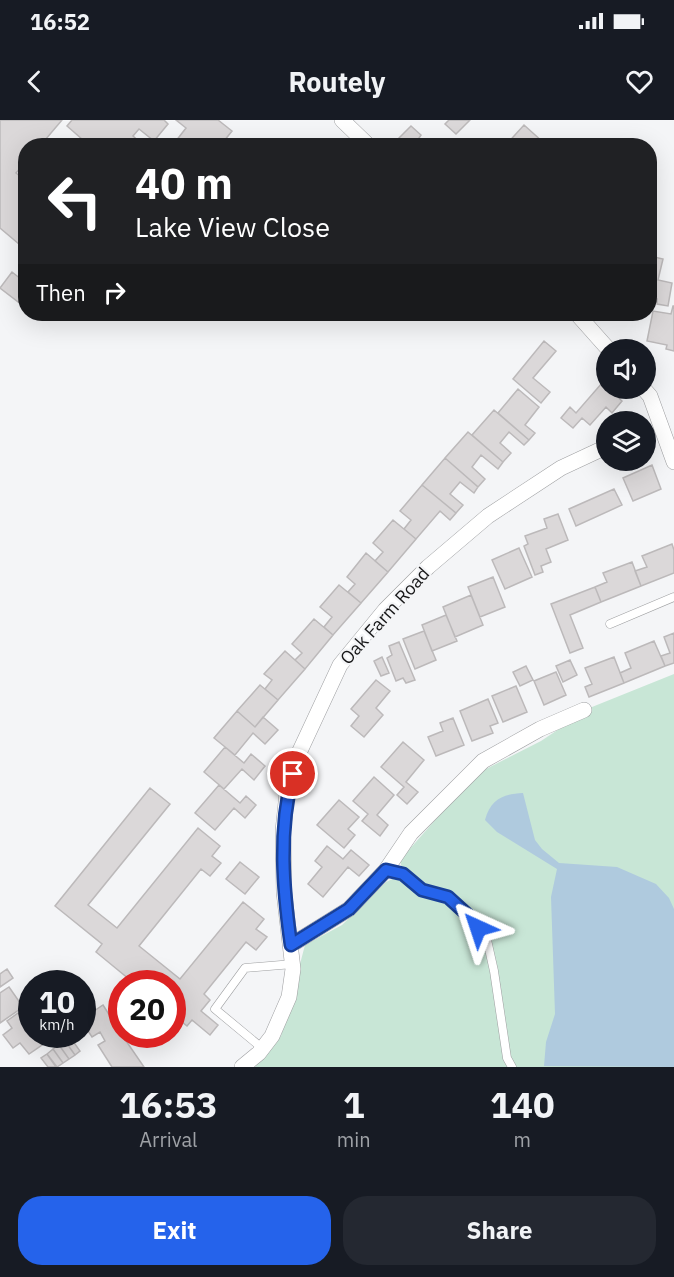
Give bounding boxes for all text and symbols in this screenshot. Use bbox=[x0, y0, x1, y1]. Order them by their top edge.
text: 16:52 bbox=[30, 7, 90, 36]
text: Routely bbox=[289, 64, 385, 99]
icon: back bbox=[18, 65, 51, 98]
icon: heart bbox=[623, 65, 656, 98]
text: 40 m bbox=[135, 156, 233, 211]
icon: left bbox=[36, 162, 114, 240]
text: Lake View Close bbox=[135, 209, 330, 244]
icon: right bbox=[98, 276, 131, 309]
text: Then bbox=[36, 278, 86, 307]
map controls bbox=[596, 339, 656, 471]
button: sound bbox=[596, 339, 656, 399]
button: layers bbox=[596, 411, 656, 471]
street label: Oak Farm Road bbox=[335, 562, 434, 669]
pin bbox=[267, 748, 318, 799]
icon: arrive bbox=[276, 757, 309, 790]
position arrow bbox=[446, 896, 510, 960]
speed limit sign: 20 bbox=[108, 970, 186, 1048]
text: 10 bbox=[39, 982, 75, 1021]
text: km/h bbox=[39, 1015, 75, 1034]
text: 16:53 bbox=[119, 1081, 218, 1128]
text: 1 bbox=[343, 1081, 365, 1128]
text: 140 bbox=[490, 1081, 555, 1128]
text: Arrival bbox=[139, 1126, 198, 1153]
text: min bbox=[337, 1126, 371, 1153]
text: m bbox=[514, 1126, 531, 1153]
button: Exit bbox=[18, 1196, 331, 1265]
button: Share bbox=[343, 1196, 656, 1265]

